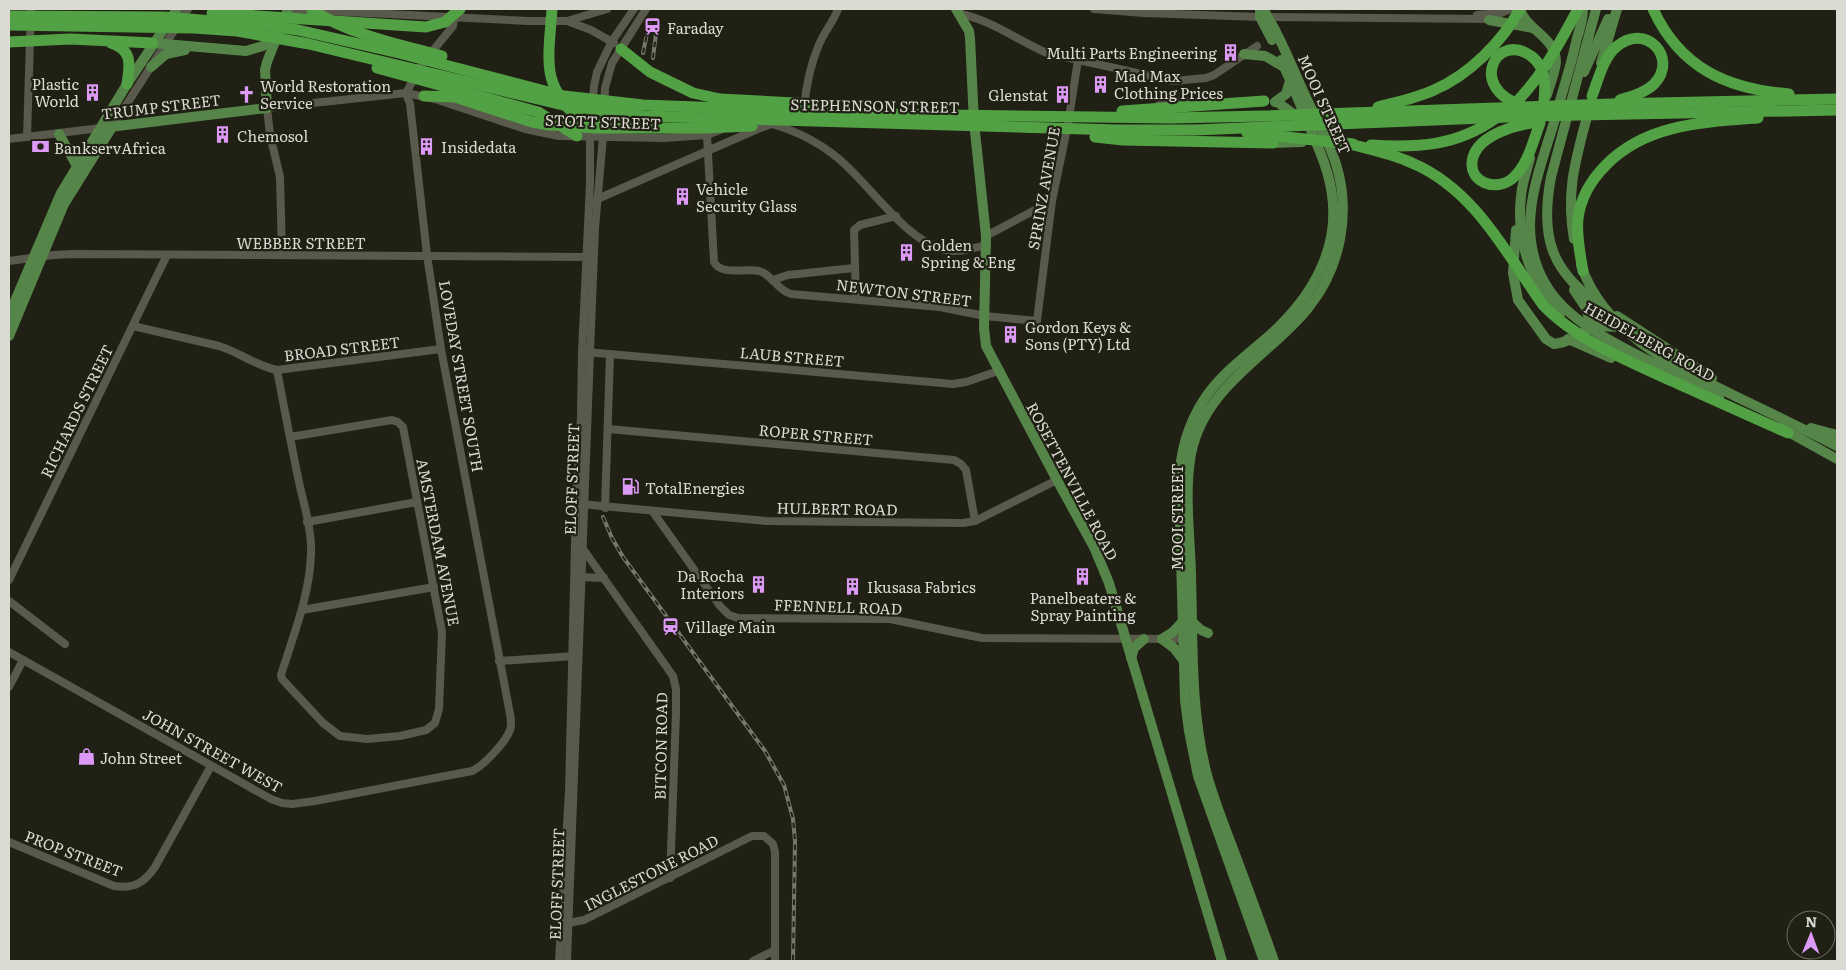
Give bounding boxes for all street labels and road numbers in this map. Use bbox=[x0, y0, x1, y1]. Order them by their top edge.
street label: MOOI STREET bbox=[1293, 50, 1357, 158]
street label: TRUMP STREET bbox=[100, 87, 222, 125]
street label: STEPHENSON STREET bbox=[790, 92, 960, 118]
street label: STOTT STREET bbox=[545, 107, 661, 135]
street label: SPRINZ AVENUE bbox=[1021, 125, 1065, 251]
street label: WEBBER STREET bbox=[236, 231, 366, 254]
street label: NEWTON STREET bbox=[835, 272, 973, 312]
street label: LOVEDAY STREET SOUTH bbox=[434, 278, 490, 474]
street label: HEIDELBERG ROAD bbox=[1580, 295, 1720, 387]
street label: BROAD STREET bbox=[283, 329, 401, 367]
street label: RICHARDS STREET bbox=[34, 340, 118, 482]
street label: LAUB STREET bbox=[739, 340, 845, 372]
street label: ROSETTENVILLE ROAD bbox=[1021, 398, 1125, 564]
street label: ROPER STREET bbox=[758, 418, 874, 450]
street label: ELOFF STREET bbox=[558, 423, 584, 535]
street label: AMSTERDAM AVENUE bbox=[411, 456, 467, 628]
street label: MOOI STREET bbox=[1165, 463, 1188, 571]
street label: HULBERT ROAD bbox=[776, 495, 898, 521]
street label: FFENNELL ROAD bbox=[774, 592, 902, 620]
street label: BITCON ROAD bbox=[648, 692, 672, 800]
street label: JOHN STREET WEST bbox=[139, 702, 287, 798]
street label: PROP STREET bbox=[22, 824, 126, 882]
street label: ELOFF STREET bbox=[543, 828, 569, 940]
street label: INGLESTONE ROAD bbox=[580, 828, 722, 916]

